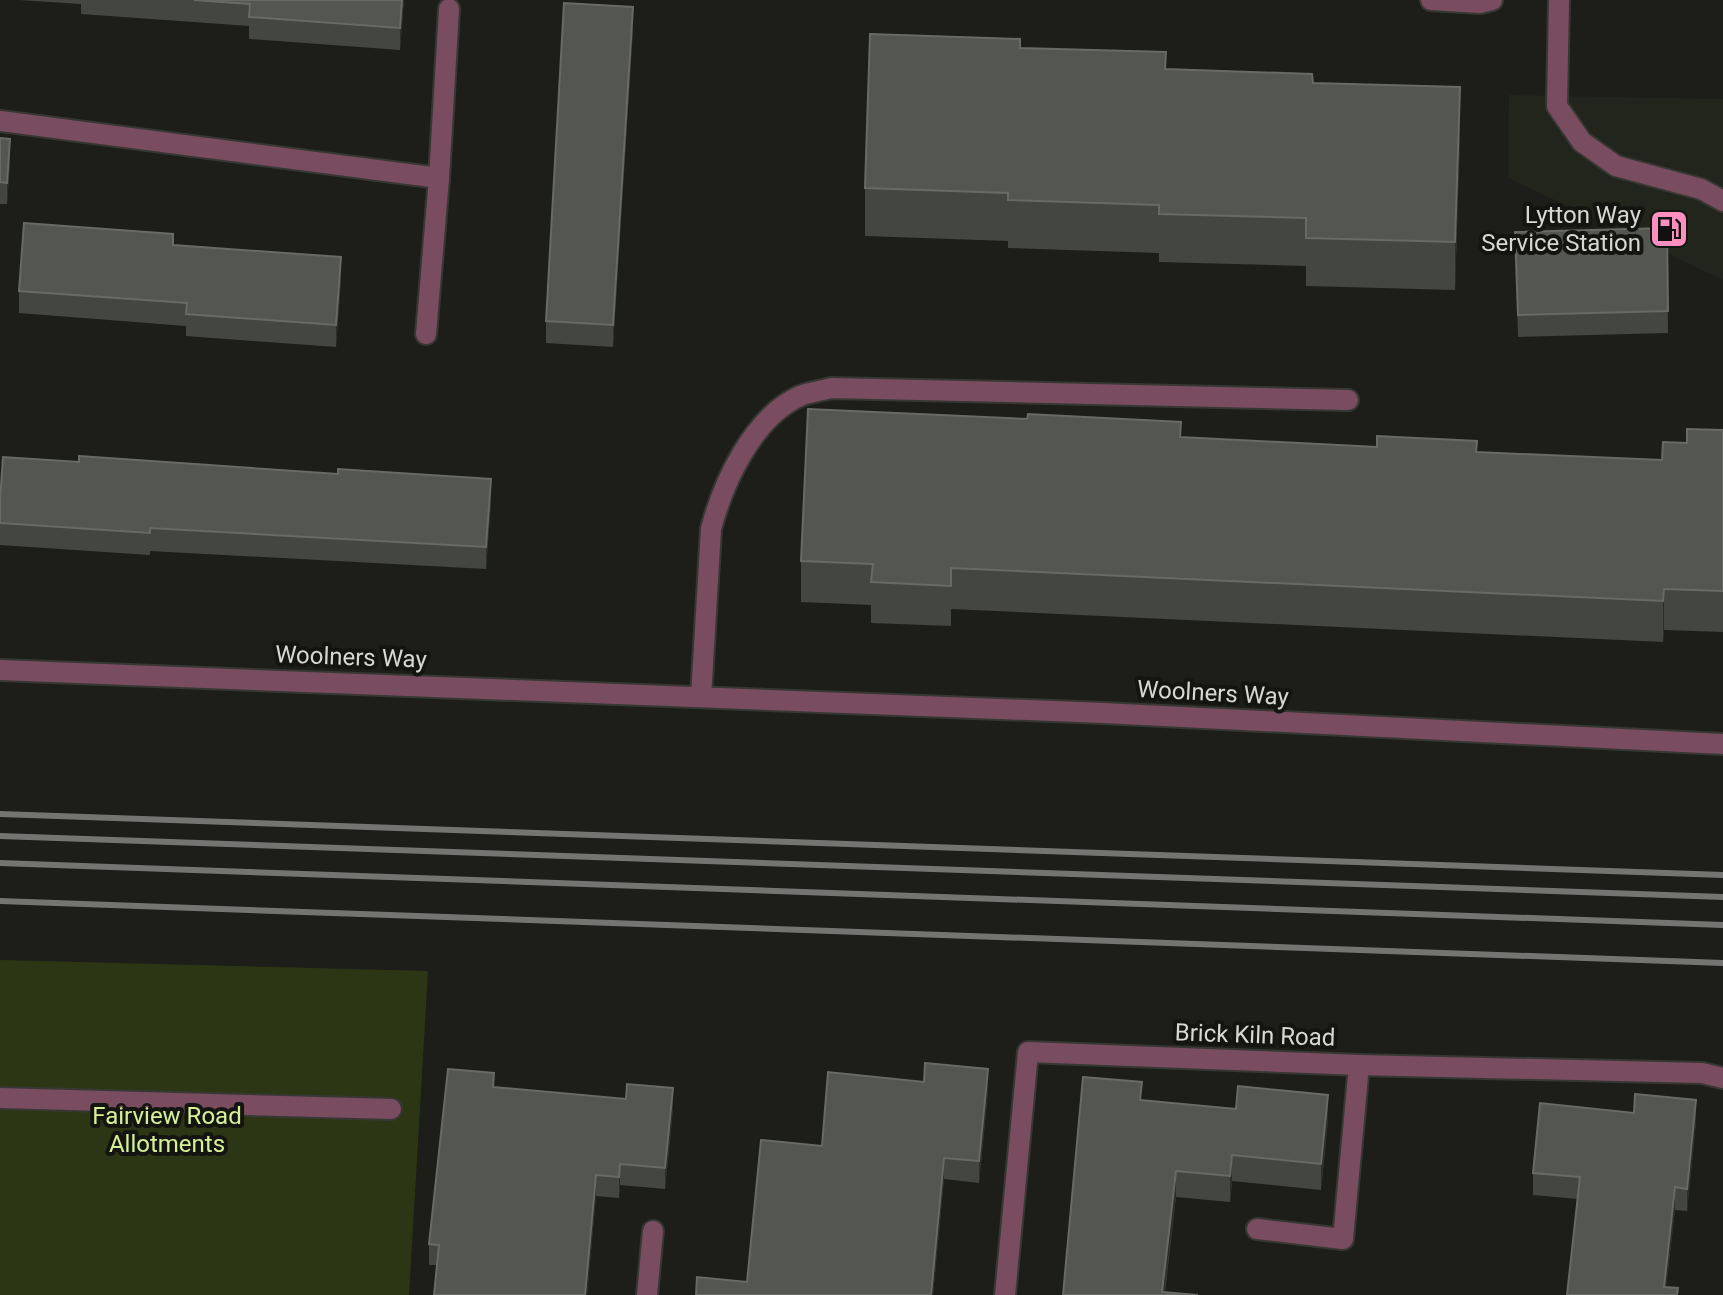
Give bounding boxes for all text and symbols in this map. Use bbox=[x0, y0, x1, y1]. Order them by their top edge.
place label: Lytton Way Service Station bbox=[1481, 201, 1642, 257]
fuel station icon: Lytton Way Service Station bbox=[1648, 208, 1690, 250]
street label: Woolners Way bbox=[275, 640, 428, 674]
street label: Woolners Way bbox=[1137, 675, 1290, 711]
street label: Brick Kiln Road bbox=[1174, 1018, 1336, 1052]
park label: Fairview Road Allotments bbox=[92, 1102, 242, 1158]

